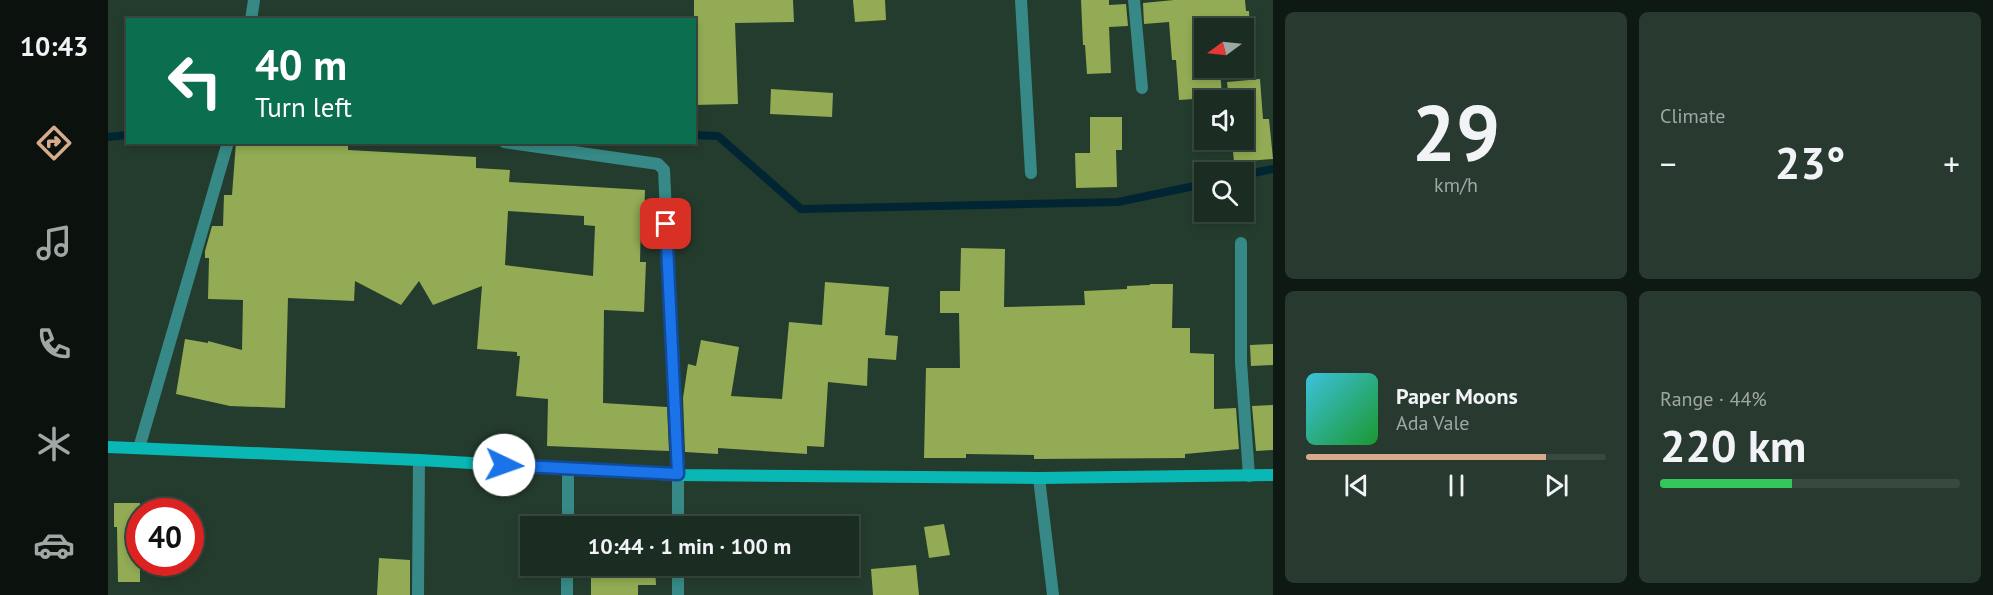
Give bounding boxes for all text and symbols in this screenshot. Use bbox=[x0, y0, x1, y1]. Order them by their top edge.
north arrow bbox=[1194, 18, 1254, 78]
map controls bbox=[1194, 18, 1254, 222]
text: 10:43 bbox=[20, 29, 88, 63]
text: 40 m bbox=[255, 37, 347, 92]
icon: left bbox=[156, 42, 234, 120]
text: 29 bbox=[1412, 82, 1500, 183]
text: Turn left bbox=[255, 90, 352, 124]
button: sound bbox=[1194, 90, 1254, 150]
text: Climate bbox=[1660, 103, 1726, 129]
icon: directions bbox=[33, 122, 75, 164]
text: 23° bbox=[1775, 133, 1845, 191]
text: − bbox=[1660, 142, 1677, 185]
text: + bbox=[1943, 142, 1960, 185]
button: search bbox=[1194, 162, 1254, 222]
text: km/h bbox=[1434, 172, 1478, 198]
pin bbox=[640, 198, 691, 249]
icon: arrive bbox=[649, 207, 682, 240]
icon: music bbox=[33, 222, 75, 264]
icon: phone bbox=[33, 323, 75, 365]
text: Paper Moons bbox=[1396, 382, 1518, 410]
text: Range · 44% bbox=[1660, 386, 1767, 412]
text: Ada Vale bbox=[1396, 410, 1469, 436]
text: 220 km bbox=[1660, 416, 1806, 474]
icon: climate bbox=[33, 423, 75, 465]
position arrow bbox=[472, 433, 536, 497]
icon: previous bbox=[1340, 469, 1373, 502]
icon: pause bbox=[1440, 469, 1473, 502]
icon: next bbox=[1540, 469, 1573, 502]
speed limit sign: 40 bbox=[126, 498, 204, 576]
icon: car bbox=[33, 524, 75, 566]
text: 10:44 · 1 min · 100 m bbox=[588, 532, 791, 560]

